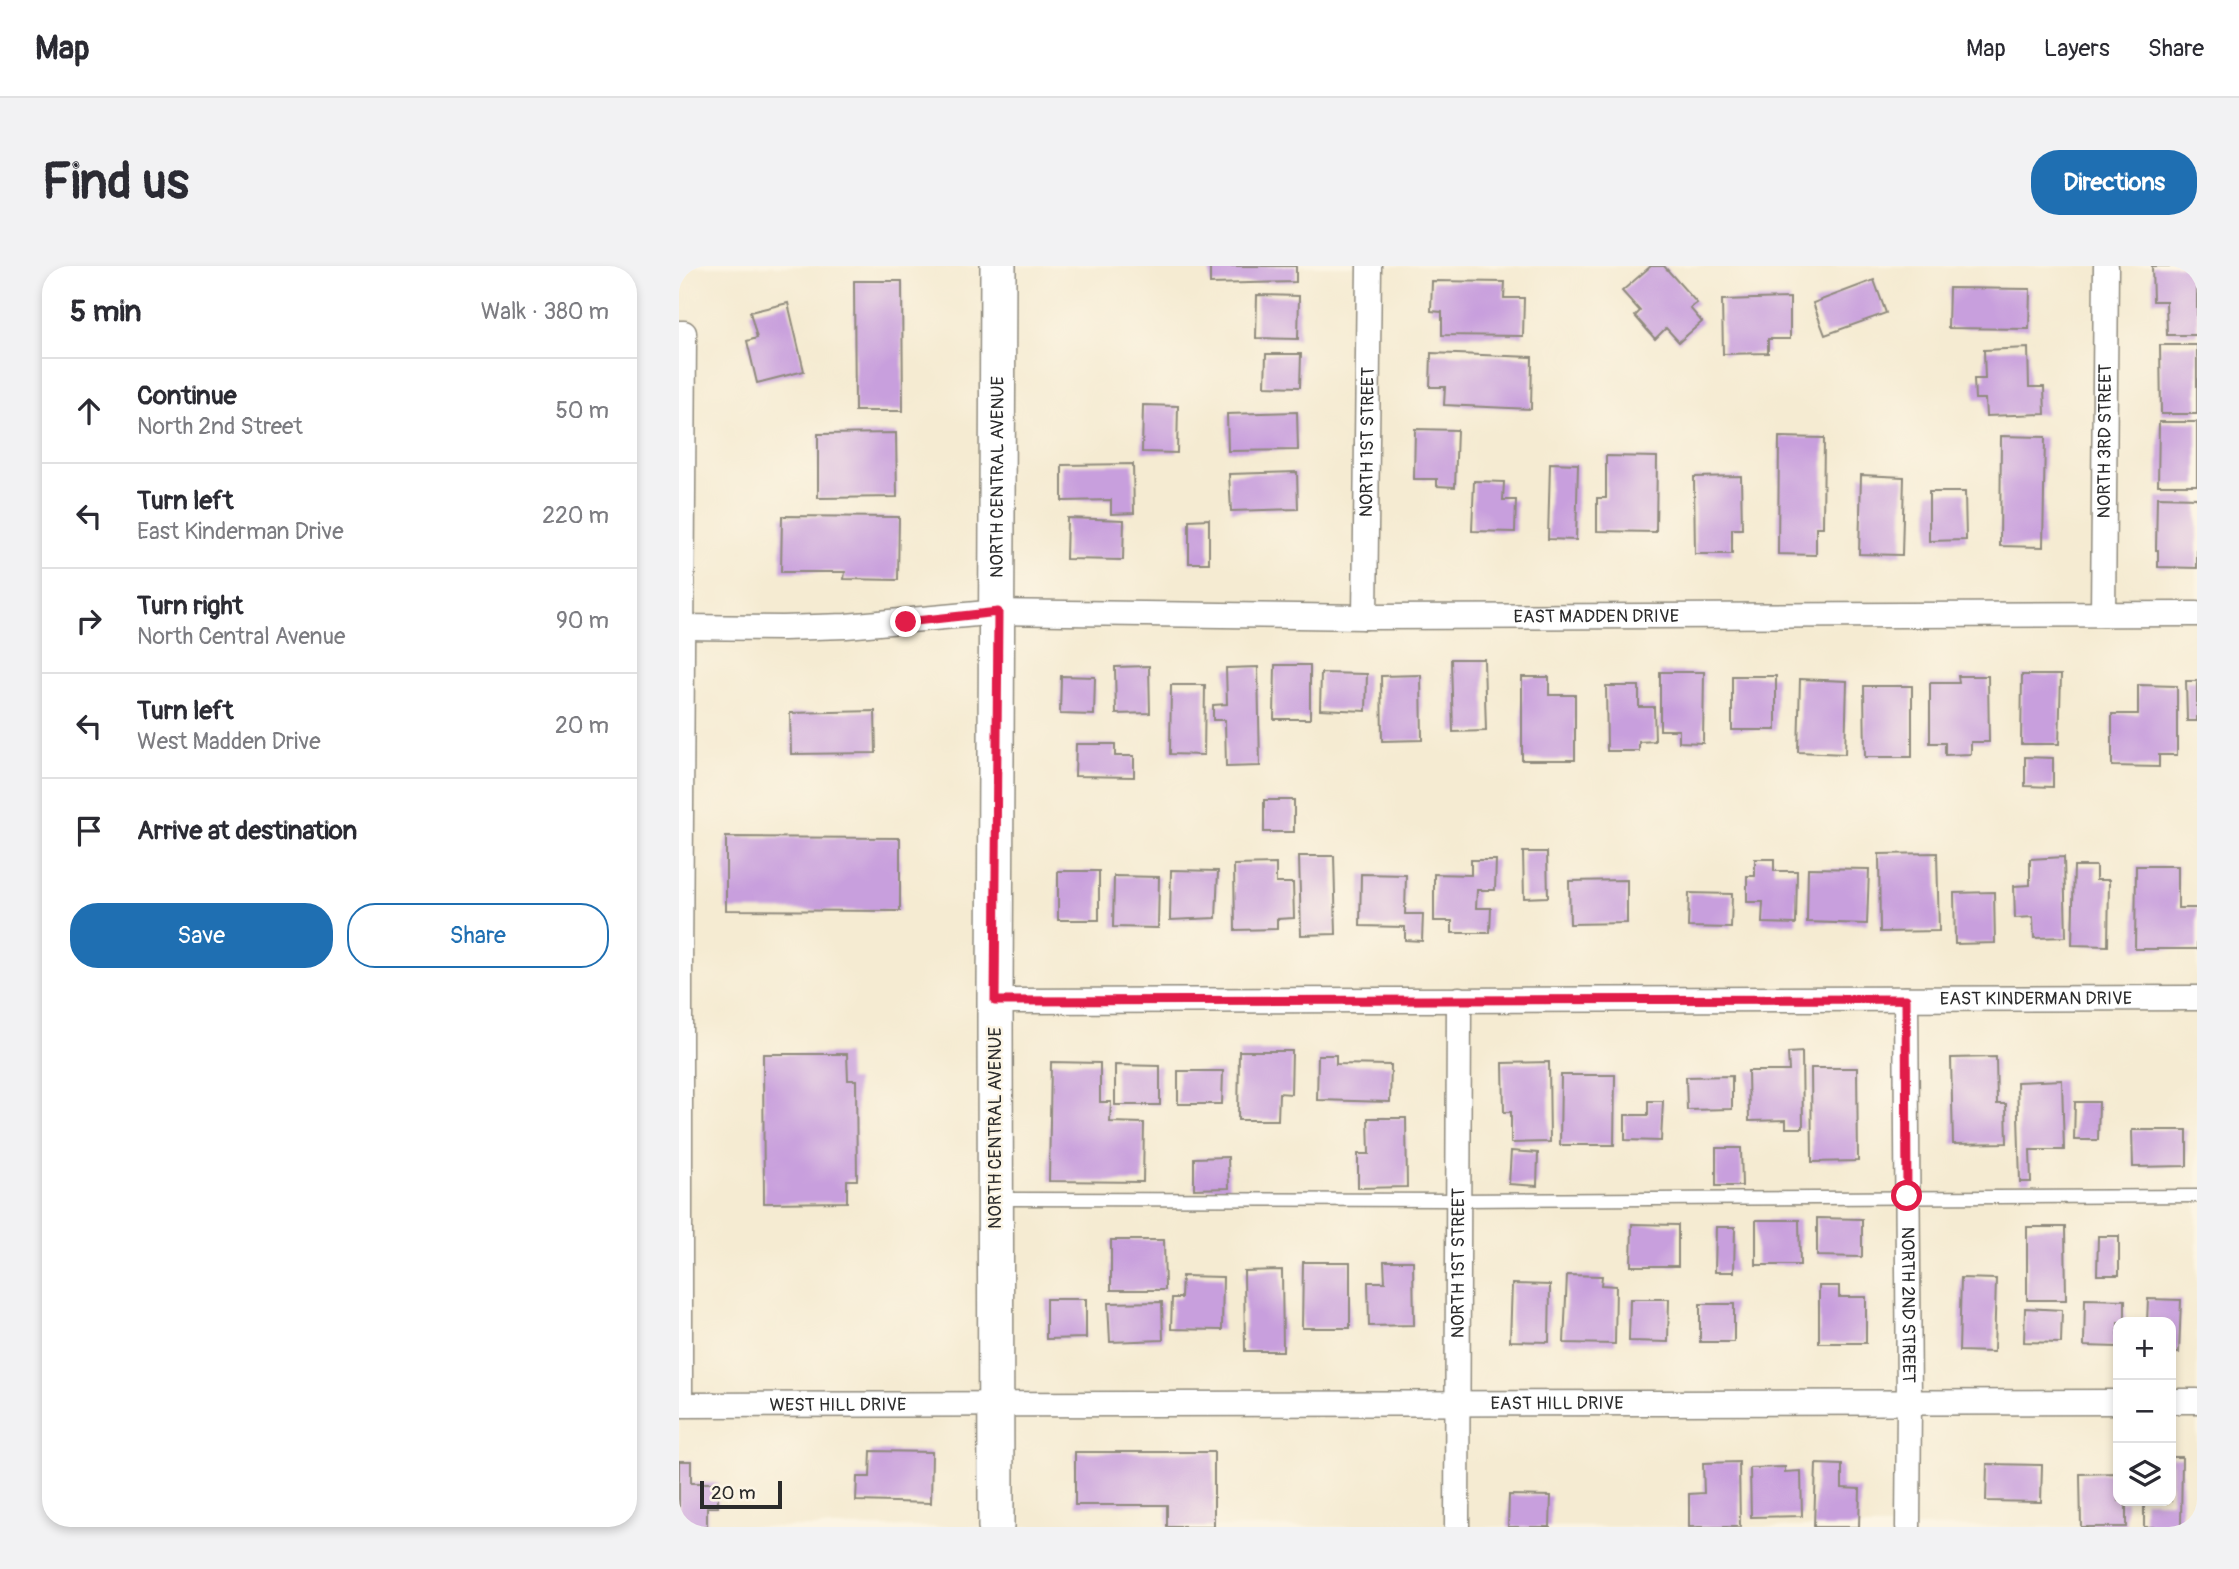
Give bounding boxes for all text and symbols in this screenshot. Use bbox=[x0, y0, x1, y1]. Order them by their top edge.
text: Map bbox=[35, 28, 90, 69]
text: Map bbox=[1966, 34, 2006, 63]
text: Layers bbox=[2044, 34, 2110, 63]
text: Share bbox=[2148, 34, 2204, 63]
button: Directions bbox=[2031, 150, 2197, 215]
text: Find us bbox=[42, 152, 189, 213]
text: 5 min bbox=[70, 293, 141, 330]
text: Walk · 380 m bbox=[481, 297, 609, 326]
street label: NORTH 3RD STREET bbox=[2092, 364, 2117, 518]
street label: NORTH 1ST STREET bbox=[1355, 367, 1379, 517]
street label: NORTH CENTRAL AVENUE bbox=[985, 376, 1009, 578]
text: Continue bbox=[137, 380, 237, 412]
icon: ahead bbox=[70, 392, 108, 430]
text: 50 m bbox=[555, 396, 609, 425]
text: North 2nd Street bbox=[137, 412, 303, 441]
text: Turn left bbox=[137, 485, 233, 517]
icon: left bbox=[70, 497, 108, 535]
text: 220 m bbox=[542, 501, 609, 530]
text: East Kinderman Drive bbox=[137, 517, 344, 546]
text: Turn right bbox=[137, 590, 243, 622]
icon: right bbox=[70, 602, 108, 640]
street label: EAST MADDEN DRIVE bbox=[1513, 604, 1679, 628]
text: 90 m bbox=[556, 606, 609, 635]
route end bbox=[890, 606, 921, 637]
text: North Central Avenue bbox=[137, 622, 345, 651]
text: Turn left bbox=[137, 695, 233, 727]
icon: left bbox=[70, 707, 108, 745]
text: 20 m bbox=[555, 711, 609, 740]
text: West Madden Drive bbox=[137, 727, 321, 756]
icon: arrive bbox=[70, 812, 108, 850]
text: Arrive at destination bbox=[137, 815, 357, 847]
button: Save bbox=[70, 903, 333, 968]
button: Share bbox=[347, 903, 609, 968]
street label: EAST KINDERMAN DRIVE bbox=[1940, 987, 2132, 1010]
street label: NORTH CENTRAL AVENUE bbox=[984, 1027, 1007, 1229]
route start bbox=[1891, 1180, 1922, 1211]
street label: NORTH 1ST STREET bbox=[1446, 1188, 1470, 1338]
street label: NORTH 2ND STREET bbox=[1896, 1227, 1920, 1383]
map controls bbox=[2113, 1317, 2176, 1506]
button: + bbox=[2113, 1317, 2176, 1380]
button: − bbox=[2113, 1380, 2176, 1443]
street label: EAST HILL DRIVE bbox=[1490, 1392, 1624, 1415]
street label: WEST HILL DRIVE bbox=[770, 1393, 906, 1416]
button: layers bbox=[2113, 1443, 2176, 1506]
scale bar bbox=[700, 1478, 782, 1510]
text: 20 m bbox=[711, 1481, 756, 1505]

